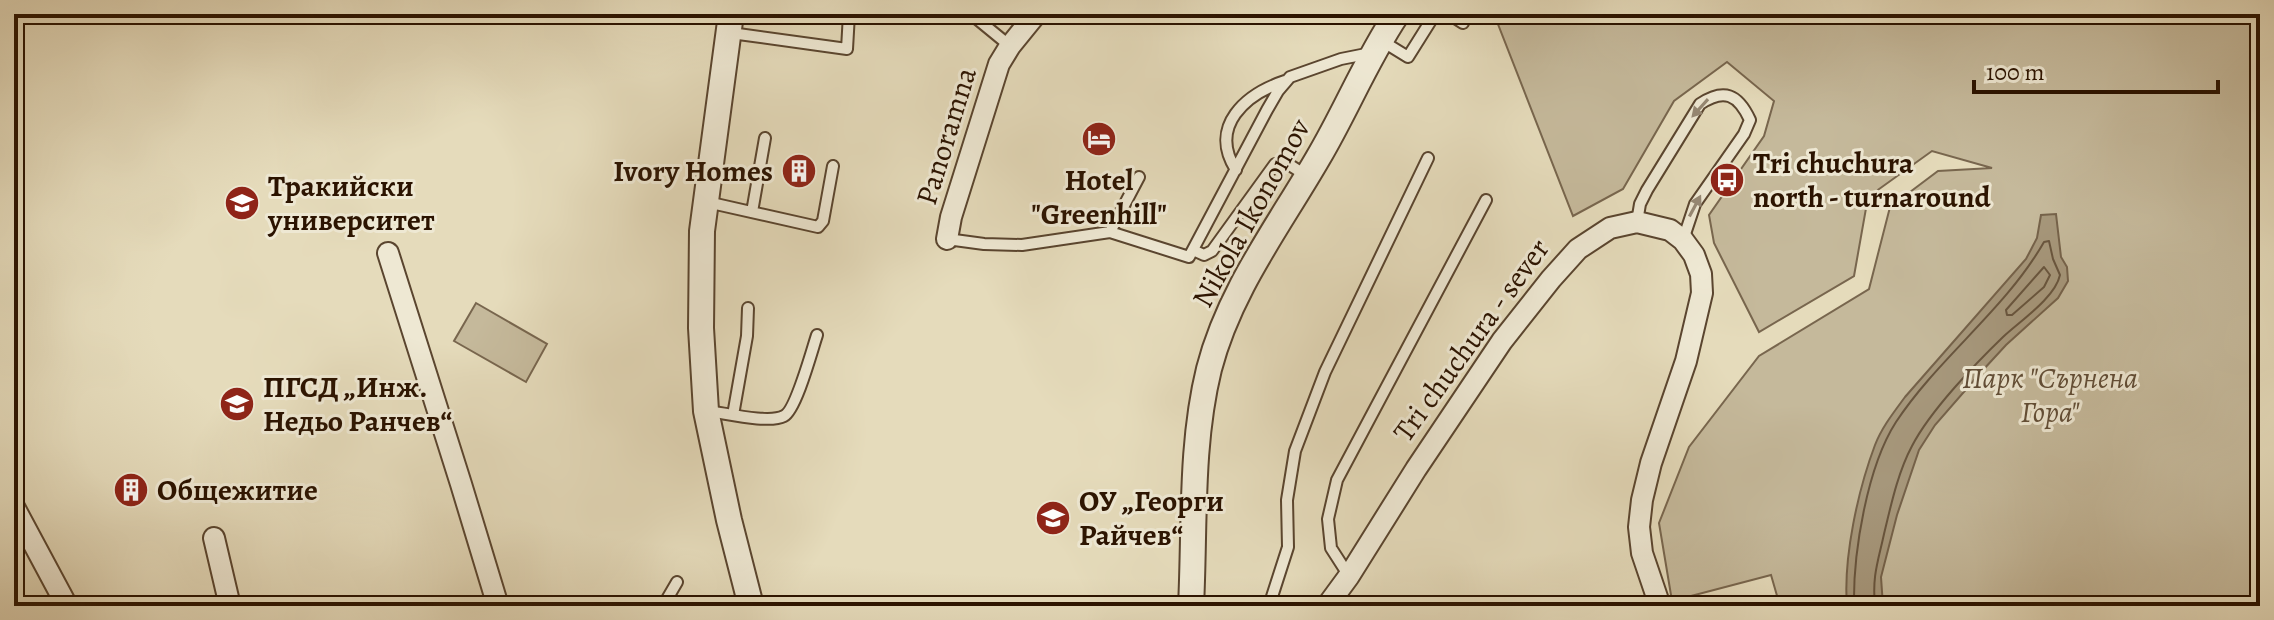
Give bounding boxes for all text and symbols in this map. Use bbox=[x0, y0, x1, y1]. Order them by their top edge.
scale bar bbox=[1974, 44, 2218, 94]
text: 100 m bbox=[1986, 56, 2045, 88]
street label: Panoramna bbox=[906, 62, 986, 210]
one-way arrow bbox=[1691, 98, 1709, 118]
street label: Nikola Ikonomov bbox=[1182, 111, 1320, 315]
hotel icon: Hotel "Greenhill" bbox=[1080, 120, 1118, 158]
place label: Tri chuchura north - turnaround bbox=[1753, 143, 1992, 217]
place label: Ivory Homes bbox=[613, 151, 773, 191]
building icon: Ivory Homes bbox=[780, 152, 818, 190]
place label: Hotel "Greenhill" bbox=[1031, 160, 1167, 234]
bus stop icon: Tri chuchura north - turnaround bbox=[1708, 161, 1746, 199]
place label: Тракийски университет bbox=[267, 166, 435, 240]
school or university icon: Тракийски университет bbox=[223, 184, 261, 222]
one-way arrow bbox=[1689, 195, 1702, 218]
street label: Tri chuchura - sever bbox=[1384, 230, 1558, 450]
park label: Парк "Сърнена Гора" bbox=[1962, 358, 2138, 432]
place label: ПГСД „Инж. Недьо Ранчев“ bbox=[263, 367, 452, 441]
school or university icon: ПГСД „Инж. Недьо Ранчев“ bbox=[218, 385, 256, 423]
place label: Общежитие bbox=[157, 470, 318, 510]
building icon: Общежитие bbox=[112, 471, 150, 509]
place label: ОУ „Георги Райчев“ bbox=[1079, 481, 1224, 555]
school or university icon: ОУ „Георги Райчев“ bbox=[1034, 499, 1072, 537]

